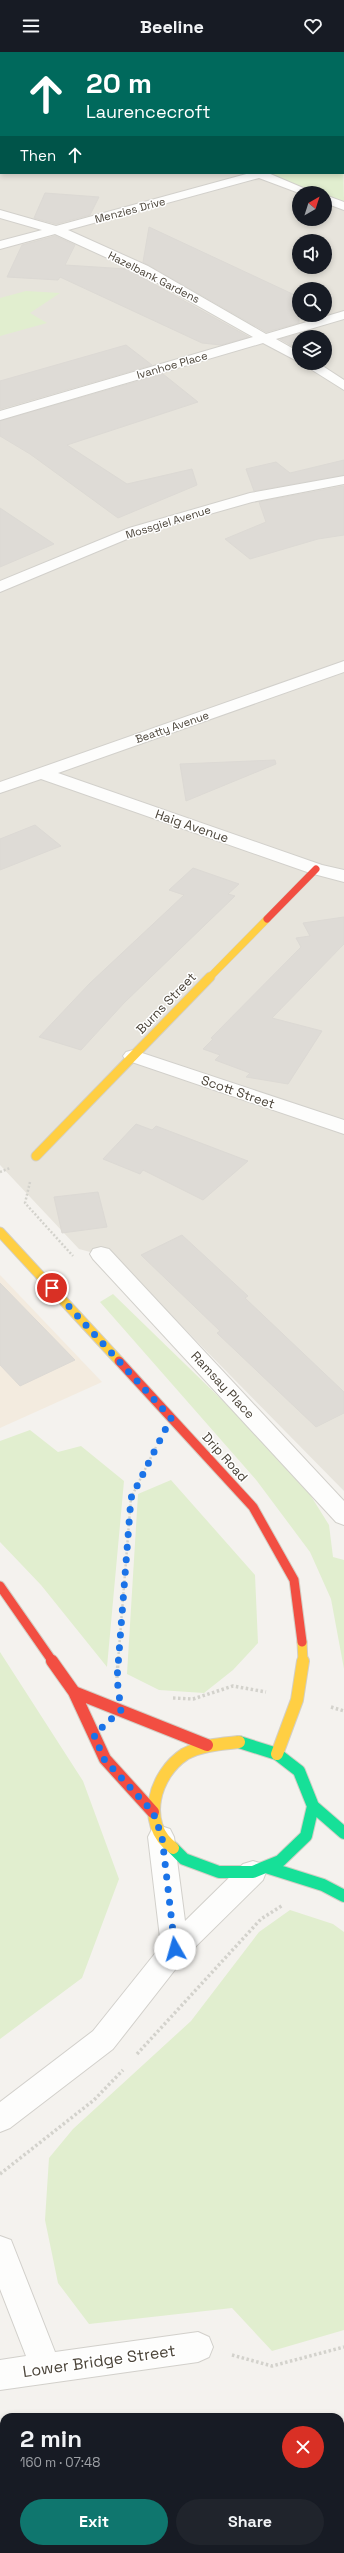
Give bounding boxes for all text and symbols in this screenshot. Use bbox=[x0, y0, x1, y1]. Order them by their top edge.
icon: menu bbox=[20, 15, 42, 37]
text: Beeline bbox=[140, 15, 204, 38]
icon: heart bbox=[302, 15, 324, 37]
text: 20 m bbox=[86, 65, 152, 101]
icon: ahead bbox=[20, 68, 72, 120]
text: Laurencecroft bbox=[86, 100, 210, 123]
icon: ahead bbox=[64, 144, 86, 166]
text: Then bbox=[20, 146, 56, 165]
north arrow bbox=[292, 186, 332, 226]
map controls bbox=[292, 186, 332, 370]
street label: Menzies Drive bbox=[93, 194, 167, 226]
button: sound bbox=[292, 234, 332, 274]
street label: Hazelbank Gardens bbox=[106, 248, 202, 306]
button: search bbox=[292, 282, 332, 322]
button: layers bbox=[292, 330, 332, 370]
street label: Ivanhoe Place bbox=[135, 348, 209, 382]
street label: Mossgiel Avenue bbox=[124, 502, 212, 542]
street label: Beatty Avenue bbox=[133, 708, 211, 746]
street label: Haig Avenue bbox=[153, 805, 231, 847]
street label: Burns Street bbox=[132, 969, 200, 1037]
street label: Scott Street bbox=[199, 1071, 277, 1113]
pin bbox=[35, 1271, 69, 1305]
icon: arrive bbox=[41, 1277, 63, 1299]
street label: Ramsay Place bbox=[187, 1348, 259, 1422]
street label: Drip Road bbox=[198, 1429, 252, 1485]
position arrow bbox=[154, 1928, 196, 1970]
street label: Lower Bridge Street bbox=[21, 2340, 177, 2382]
text: 2 min bbox=[20, 2423, 82, 2454]
button: close bbox=[282, 2426, 324, 2468]
text: 160 m · 07:48 bbox=[20, 2454, 100, 2471]
button: Exit bbox=[20, 2499, 168, 2545]
button: Share bbox=[176, 2499, 324, 2545]

